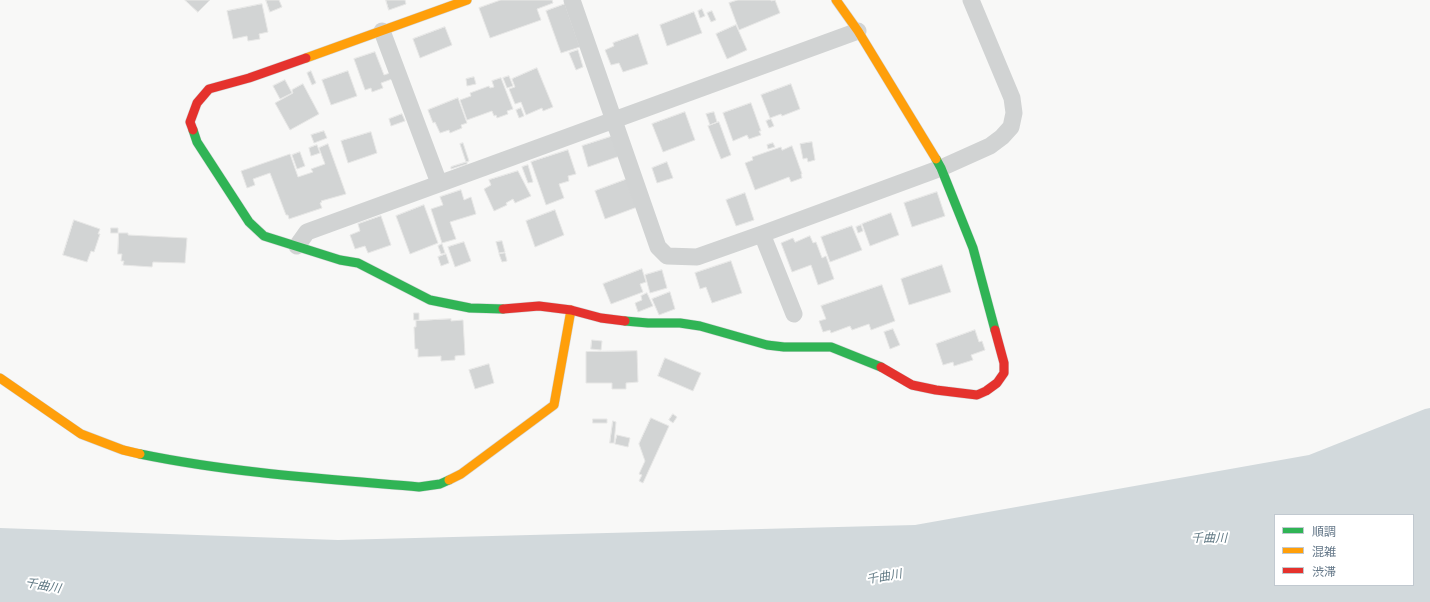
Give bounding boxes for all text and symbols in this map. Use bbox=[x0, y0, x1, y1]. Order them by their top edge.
legend bbox=[1274, 514, 1414, 586]
text: 順調 bbox=[1312, 525, 1336, 539]
water label: 千曲川 bbox=[1191, 531, 1227, 545]
text: 混雑 bbox=[1312, 545, 1336, 559]
text: 渋滞 bbox=[1312, 565, 1336, 579]
water label: 千曲川 bbox=[865, 567, 903, 587]
water label: 千曲川 bbox=[24, 576, 62, 596]

